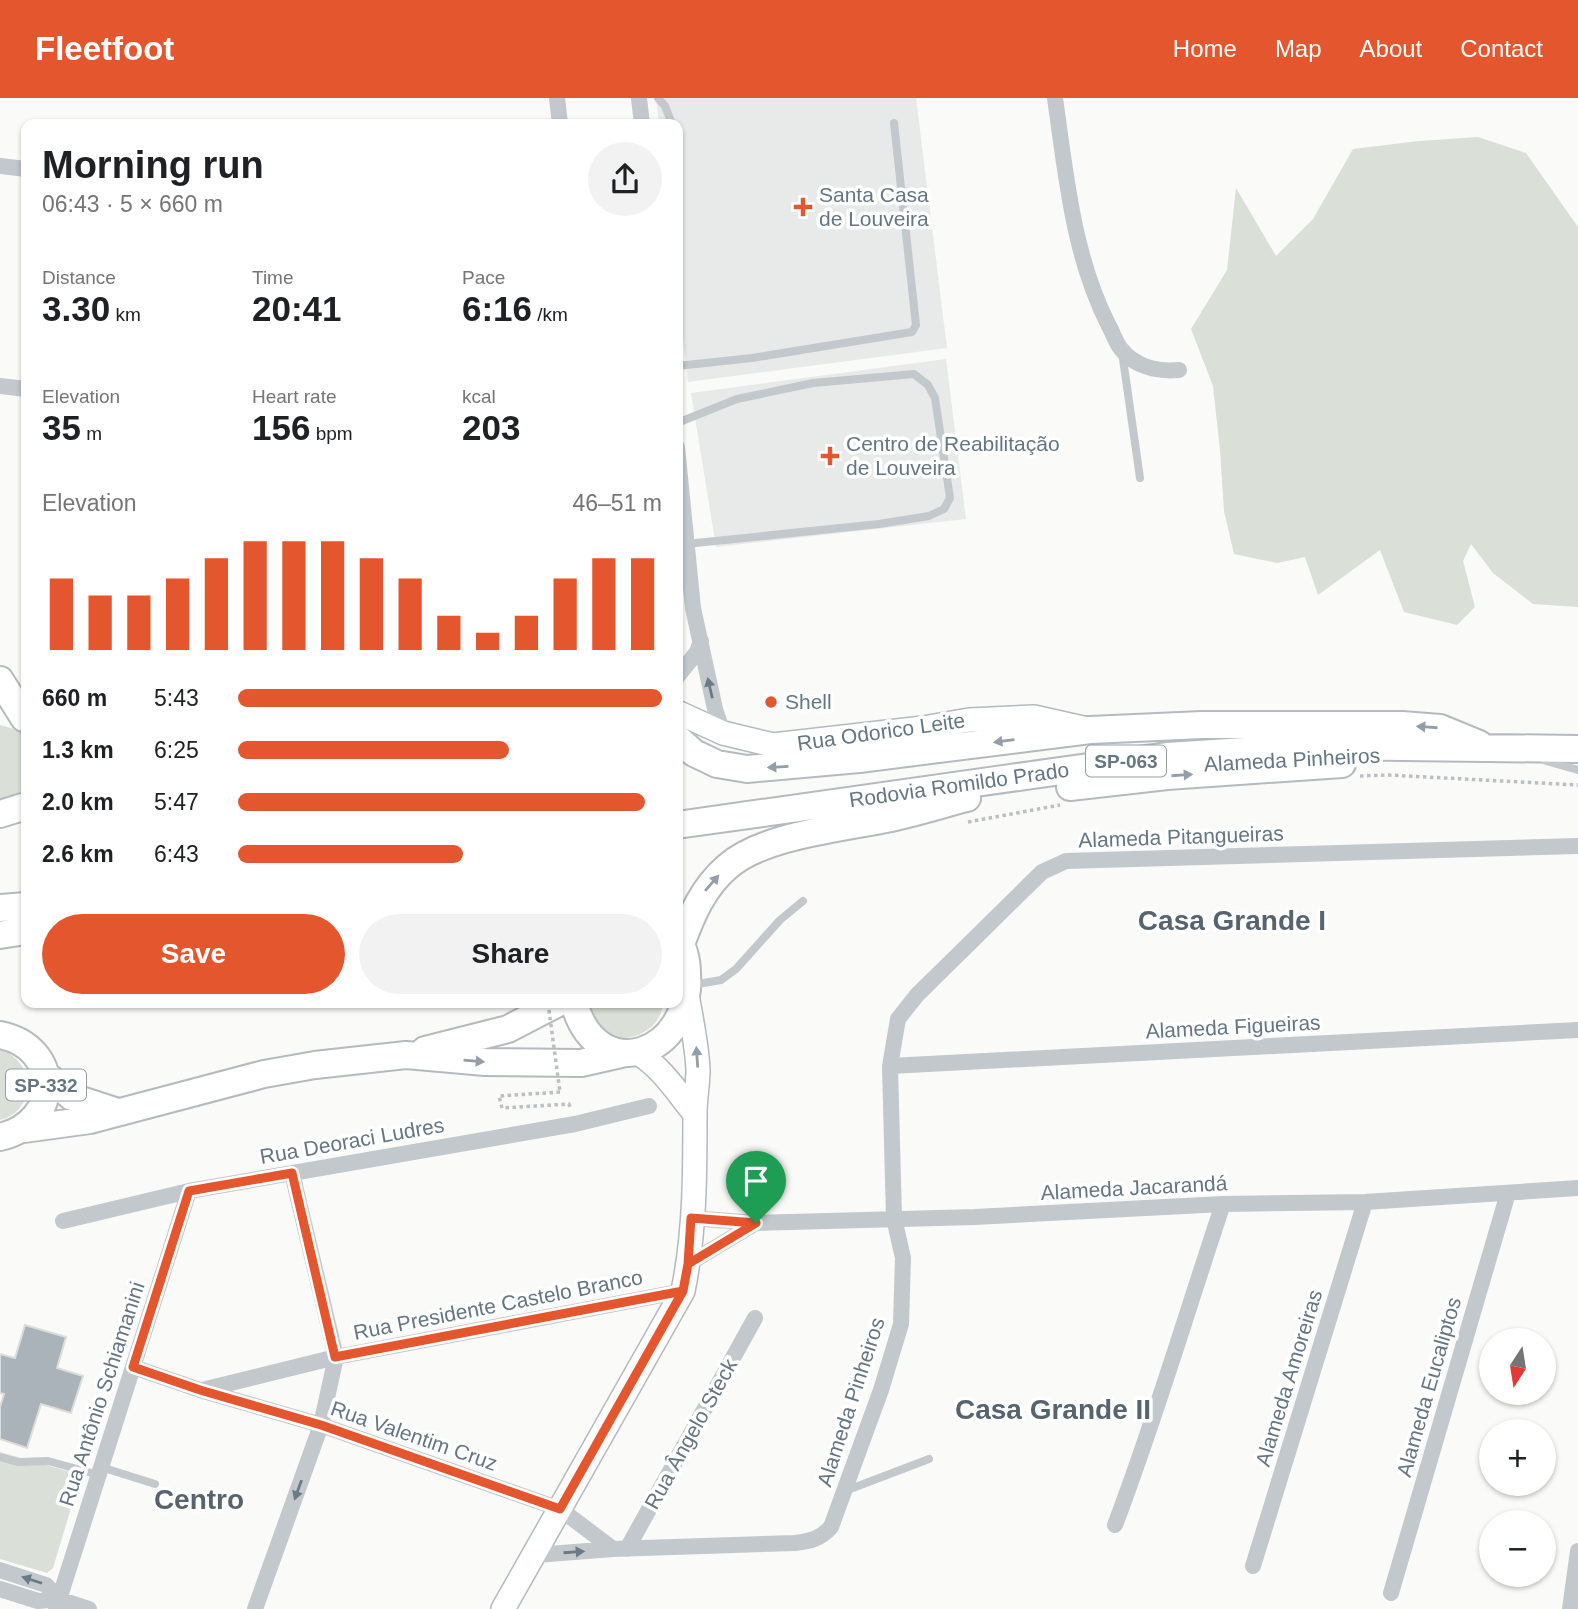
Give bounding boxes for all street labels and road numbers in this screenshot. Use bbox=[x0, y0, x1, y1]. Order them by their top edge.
street label: Rua Odorico Leite bbox=[796, 708, 966, 755]
street label: Alameda Pinheiros bbox=[1203, 743, 1381, 776]
road number: SP-063 bbox=[1086, 746, 1166, 776]
street label: Rodovia Romildo Prado bbox=[848, 758, 1070, 811]
street label: Alameda Pitangueiras bbox=[1078, 821, 1284, 852]
street label: Alameda Figueiras bbox=[1145, 1010, 1321, 1043]
road number: SP-332 bbox=[6, 1070, 86, 1100]
street label: Rua Deoraci Ludres bbox=[258, 1113, 446, 1168]
street label: Alameda Jacarandá bbox=[1040, 1171, 1228, 1204]
street label: Rua Presidente Castelo Branco bbox=[351, 1265, 644, 1344]
street label: Rua Antônio Schiamanini bbox=[54, 1279, 149, 1509]
street label: Alameda Amoreiras bbox=[1251, 1287, 1326, 1469]
street label: Alameda Eucaliptos bbox=[1392, 1294, 1465, 1479]
street label: Alameda Pinheiros bbox=[812, 1314, 889, 1489]
street label: Rua Ângelo Steck bbox=[640, 1354, 742, 1513]
street label: Rua Valentim Cruz bbox=[328, 1396, 500, 1475]

